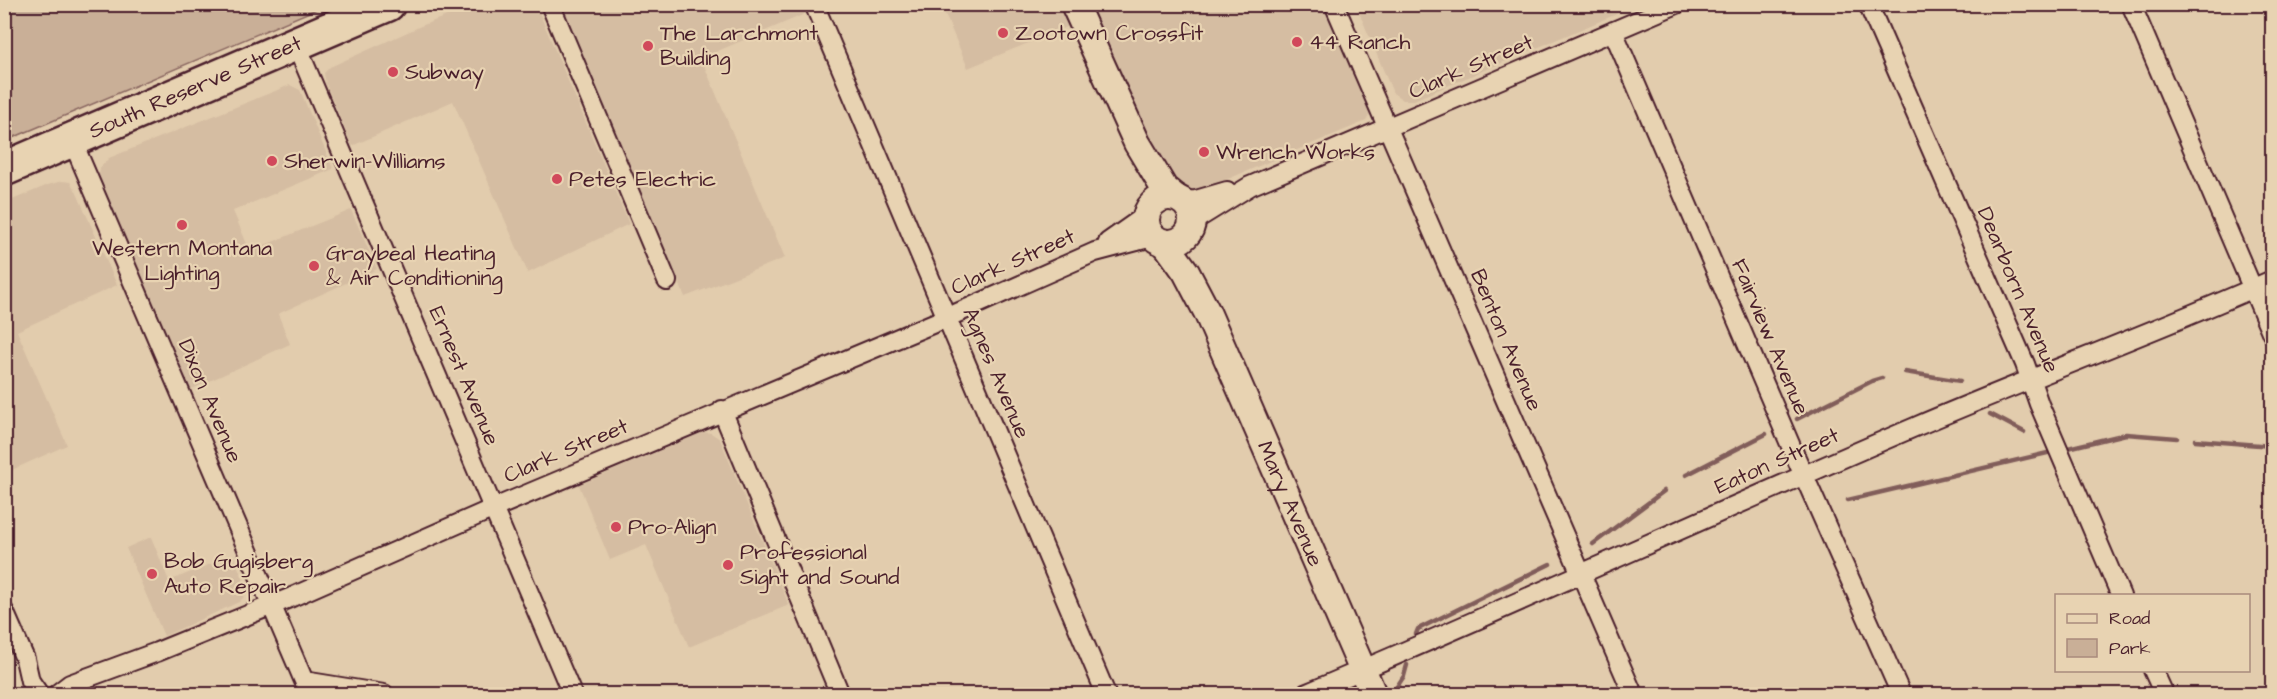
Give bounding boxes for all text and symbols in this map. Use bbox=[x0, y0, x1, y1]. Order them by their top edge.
place label: The Larchmont Building bbox=[660, 18, 818, 75]
place label: Zootown Crossfit bbox=[1015, 18, 1203, 49]
marker: Zootown Crossfit bbox=[996, 26, 1010, 40]
street label: South Reserve Street bbox=[84, 27, 307, 146]
place label: 44 Ranch bbox=[1309, 27, 1411, 58]
street label: Clark Street bbox=[1404, 27, 1538, 107]
marker: 44 Ranch bbox=[1290, 35, 1304, 49]
marker: The Larchmont Building bbox=[641, 39, 655, 53]
place label: Subway bbox=[405, 57, 484, 89]
marker: Subway bbox=[386, 65, 400, 79]
place label: Wrench Works bbox=[1216, 137, 1375, 168]
marker: Wrench Works bbox=[1197, 145, 1211, 159]
place label: Sherwin-Williams bbox=[284, 146, 446, 177]
marker: Sherwin-Williams bbox=[265, 154, 279, 168]
place label: Petes Electric bbox=[569, 164, 716, 195]
marker: Petes Electric bbox=[550, 172, 564, 186]
street label: Dearborn Avenue bbox=[1969, 202, 2067, 378]
marker: Western Montana Lighting bbox=[175, 218, 189, 232]
street label: Clark Street bbox=[946, 221, 1080, 303]
place label: Western Montana Lighting bbox=[92, 233, 272, 290]
place label: Graybeal Heating & Air Conditioning bbox=[326, 238, 503, 295]
street label: Fairview Avenue bbox=[1723, 254, 1817, 420]
marker: Graybeal Heating & Air Conditioning bbox=[307, 259, 321, 273]
street label: Benton Avenue bbox=[1462, 264, 1550, 416]
street label: Ernest Avenue bbox=[421, 302, 507, 450]
street label: Agnes Avenue bbox=[954, 303, 1038, 444]
street label: Dixon Avenue bbox=[170, 334, 250, 468]
street label: Clark Street bbox=[499, 411, 633, 491]
street label: Eaton Street bbox=[1710, 420, 1844, 502]
street label: Mary Avenue bbox=[1249, 436, 1331, 571]
place label: Pro-Align bbox=[628, 512, 717, 544]
marker: Pro-Align bbox=[609, 520, 623, 534]
place label: Professional Sight and Sound bbox=[740, 537, 900, 594]
place label: Bob Gugisberg Auto Repair bbox=[164, 546, 313, 602]
marker: Professional Sight and Sound bbox=[721, 558, 735, 572]
marker: Bob Gugisberg Auto Repair bbox=[145, 567, 159, 581]
legend bbox=[2055, 594, 2250, 672]
text: Road bbox=[2109, 606, 2150, 631]
text: Park bbox=[2109, 636, 2151, 661]

